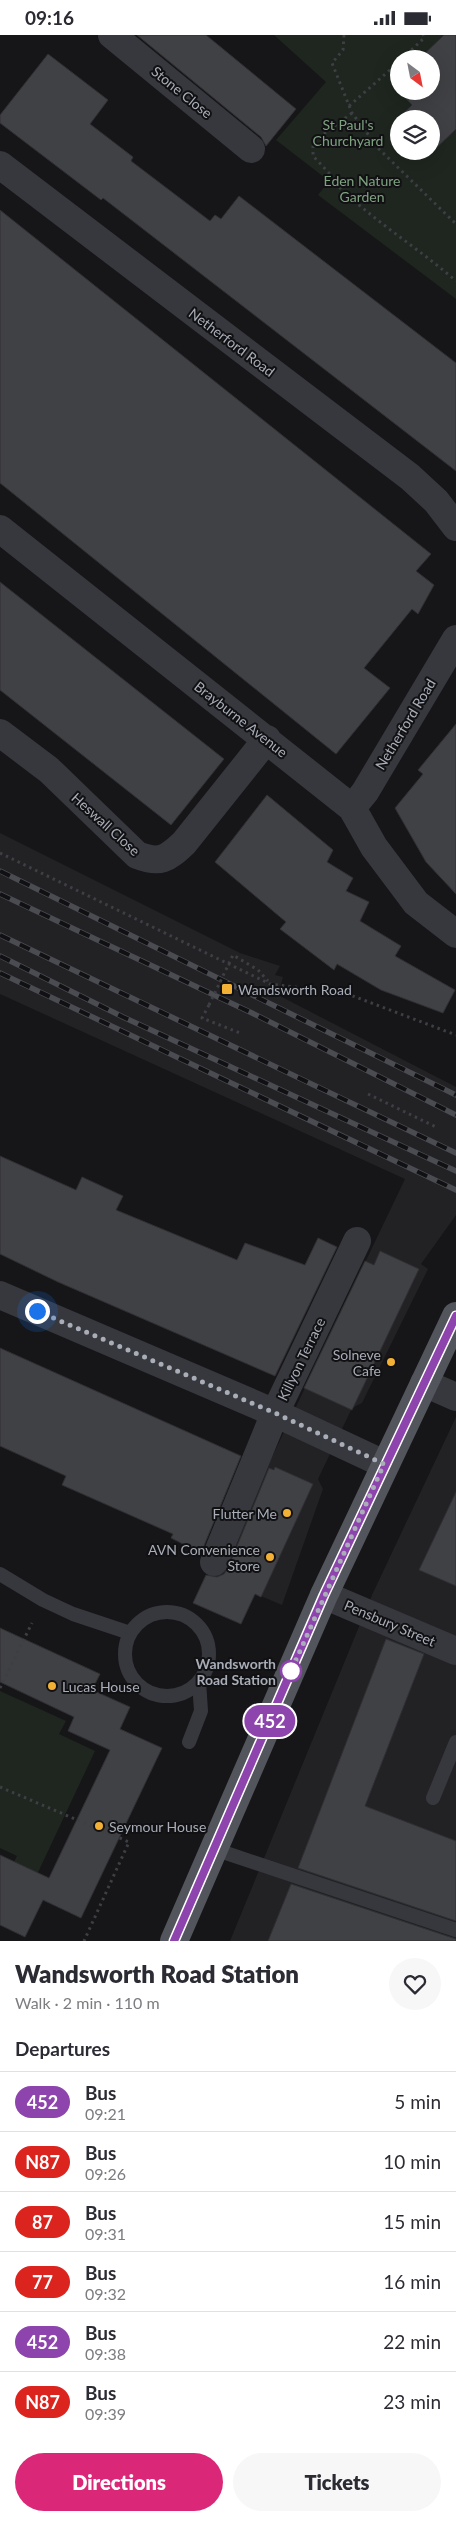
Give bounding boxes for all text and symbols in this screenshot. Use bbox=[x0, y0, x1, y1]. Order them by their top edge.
text: 09:16 bbox=[25, 6, 74, 29]
north arrow bbox=[390, 50, 440, 100]
map controls bbox=[390, 50, 440, 160]
street label: Stone Close bbox=[148, 62, 216, 122]
button: layers bbox=[390, 110, 440, 160]
park label: St Paul's Churchyard bbox=[313, 116, 383, 149]
park label: Eden Nature Garden bbox=[324, 172, 400, 205]
street label: Netherford Road bbox=[186, 304, 278, 380]
street label: Netherford Road bbox=[371, 675, 439, 773]
street label: Brayburne Avenue bbox=[191, 677, 291, 761]
street label: Heswall Close bbox=[68, 789, 144, 859]
place label: Wandsworth Road bbox=[238, 981, 352, 998]
marker: Wandsworth Road bbox=[220, 982, 234, 996]
your location bbox=[25, 1299, 50, 1324]
street label: Killyon Terrace bbox=[274, 1315, 328, 1403]
place label: Solneve Cafe bbox=[333, 1346, 381, 1379]
marker: Solneve Cafe bbox=[385, 1356, 397, 1368]
place label: Flutter Me bbox=[213, 1505, 277, 1522]
marker: Flutter Me bbox=[281, 1507, 293, 1519]
place label: AVN Convenience Store bbox=[148, 1541, 260, 1574]
marker: AVN Convenience Store bbox=[264, 1551, 276, 1563]
street label: Pensbury Street bbox=[342, 1596, 438, 1650]
place label: Wandsworth Road Station bbox=[196, 1655, 276, 1688]
marker: Wandsworth Road Station bbox=[280, 1660, 302, 1682]
place label: Lucas House bbox=[62, 1678, 140, 1695]
marker: Lucas House bbox=[46, 1680, 58, 1692]
line badge: 452 bbox=[241, 1705, 299, 1737]
text: 452 bbox=[254, 1710, 286, 1732]
place label: Seymour House bbox=[109, 1818, 206, 1835]
marker: Seymour House bbox=[93, 1820, 105, 1832]
button: heart bbox=[389, 1958, 441, 2010]
text: Wandsworth Road Station bbox=[15, 1959, 299, 1988]
text: Walk · 2 min · 110 m bbox=[15, 1993, 160, 2012]
text: Departures bbox=[15, 2037, 110, 2060]
text: Bus bbox=[85, 2081, 116, 2104]
text: 5 min bbox=[394, 2090, 441, 2113]
text: 452 bbox=[27, 2091, 58, 2113]
text: 09:21 bbox=[85, 2104, 126, 2123]
text: Bus bbox=[85, 2141, 116, 2164]
text: 10 min bbox=[383, 2150, 441, 2173]
text: N87 bbox=[25, 2151, 60, 2173]
text: 09:26 bbox=[85, 2164, 126, 2183]
text: Bus bbox=[85, 2201, 116, 2224]
text: 15 min bbox=[383, 2210, 441, 2233]
text: 87 bbox=[32, 2211, 53, 2233]
text: 09:31 bbox=[85, 2224, 126, 2243]
text: Bus bbox=[85, 2261, 116, 2284]
text: 16 min bbox=[383, 2270, 441, 2293]
text: 77 bbox=[32, 2271, 53, 2293]
text: 09:32 bbox=[85, 2284, 126, 2303]
text: Bus bbox=[85, 2321, 116, 2344]
text: 22 min bbox=[383, 2330, 441, 2353]
text: 452 bbox=[27, 2331, 58, 2353]
text: 09:38 bbox=[85, 2344, 126, 2363]
text: Bus bbox=[85, 2381, 116, 2404]
text: 23 min bbox=[383, 2390, 441, 2413]
text: N87 bbox=[25, 2391, 60, 2413]
text: 09:39 bbox=[85, 2404, 126, 2423]
button: Directions bbox=[15, 2453, 223, 2511]
button: Tickets bbox=[233, 2453, 441, 2511]

